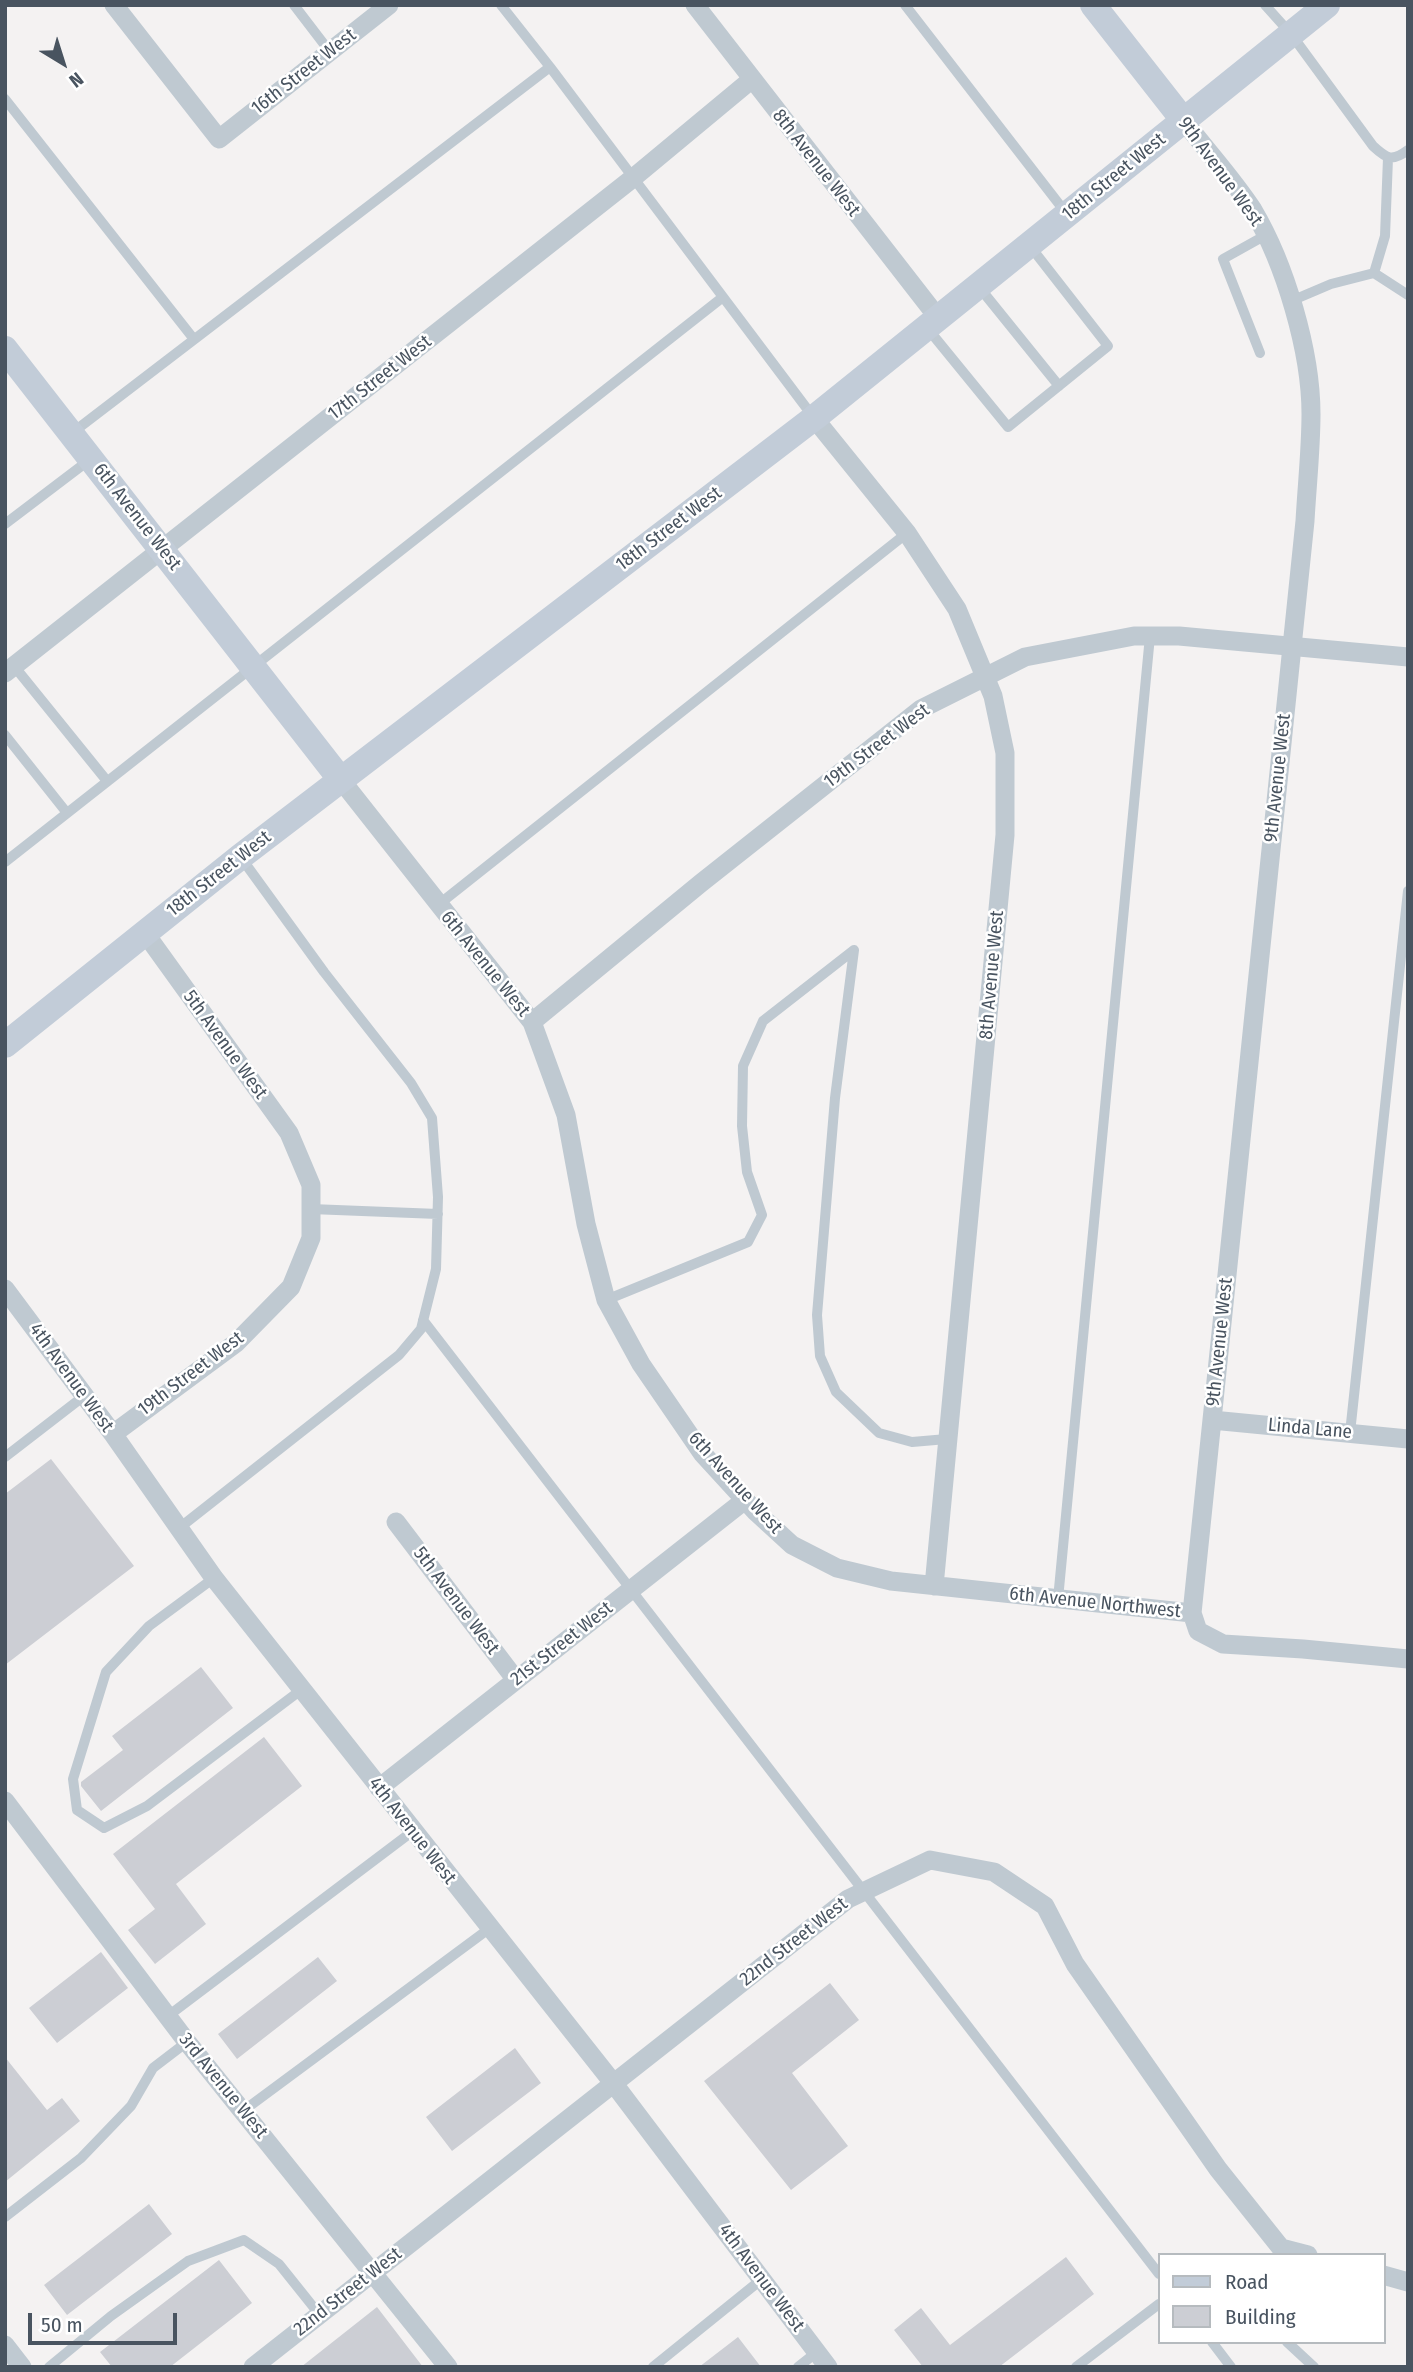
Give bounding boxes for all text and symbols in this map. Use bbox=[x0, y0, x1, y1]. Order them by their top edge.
street label: 16th Street West bbox=[247, 24, 361, 120]
north arrow bbox=[28, 28, 98, 98]
text: N bbox=[65, 67, 88, 93]
street label: 8th Avenue West bbox=[767, 105, 865, 221]
street label: 9th Avenue West bbox=[1173, 113, 1267, 231]
street label: 18th Street West bbox=[1058, 128, 1170, 226]
street label: 17th Street West bbox=[324, 331, 436, 425]
street label: 6th Avenue West bbox=[88, 459, 186, 575]
street label: 18th Street West bbox=[612, 482, 726, 576]
street label: 19th Street West bbox=[820, 699, 934, 793]
street label: 9th Avenue West bbox=[1260, 713, 1296, 843]
street label: 18th Street West bbox=[162, 826, 276, 922]
street label: 6th Avenue West bbox=[435, 907, 535, 1021]
street label: 8th Avenue West bbox=[975, 910, 1009, 1040]
street label: 5th Avenue West bbox=[178, 986, 272, 1104]
street label: 9th Avenue West bbox=[1202, 1277, 1238, 1407]
street label: 4th Avenue West bbox=[24, 1319, 118, 1437]
street label: 19th Street West bbox=[134, 1327, 248, 1421]
street label: Linda Lane bbox=[1267, 1414, 1353, 1444]
street label: 6th Avenue West bbox=[683, 1427, 787, 1539]
street label: 5th Avenue West bbox=[408, 1543, 504, 1659]
street label: 6th Avenue Northwest bbox=[1008, 1583, 1182, 1623]
street label: 21st Street West bbox=[506, 1597, 618, 1691]
street label: 4th Avenue West bbox=[363, 1773, 461, 1889]
street label: 22nd Street West bbox=[736, 1893, 852, 1991]
street label: 3rd Avenue West bbox=[174, 2029, 272, 2143]
street label: 4th Avenue West bbox=[713, 2220, 809, 2336]
street label: 22nd Street West bbox=[290, 2243, 406, 2341]
legend bbox=[1158, 2253, 1385, 2344]
text: Road bbox=[1225, 2269, 1269, 2295]
scale bar bbox=[32, 2298, 180, 2342]
text: Building bbox=[1225, 2304, 1296, 2330]
text: 50 m bbox=[41, 2312, 83, 2338]

